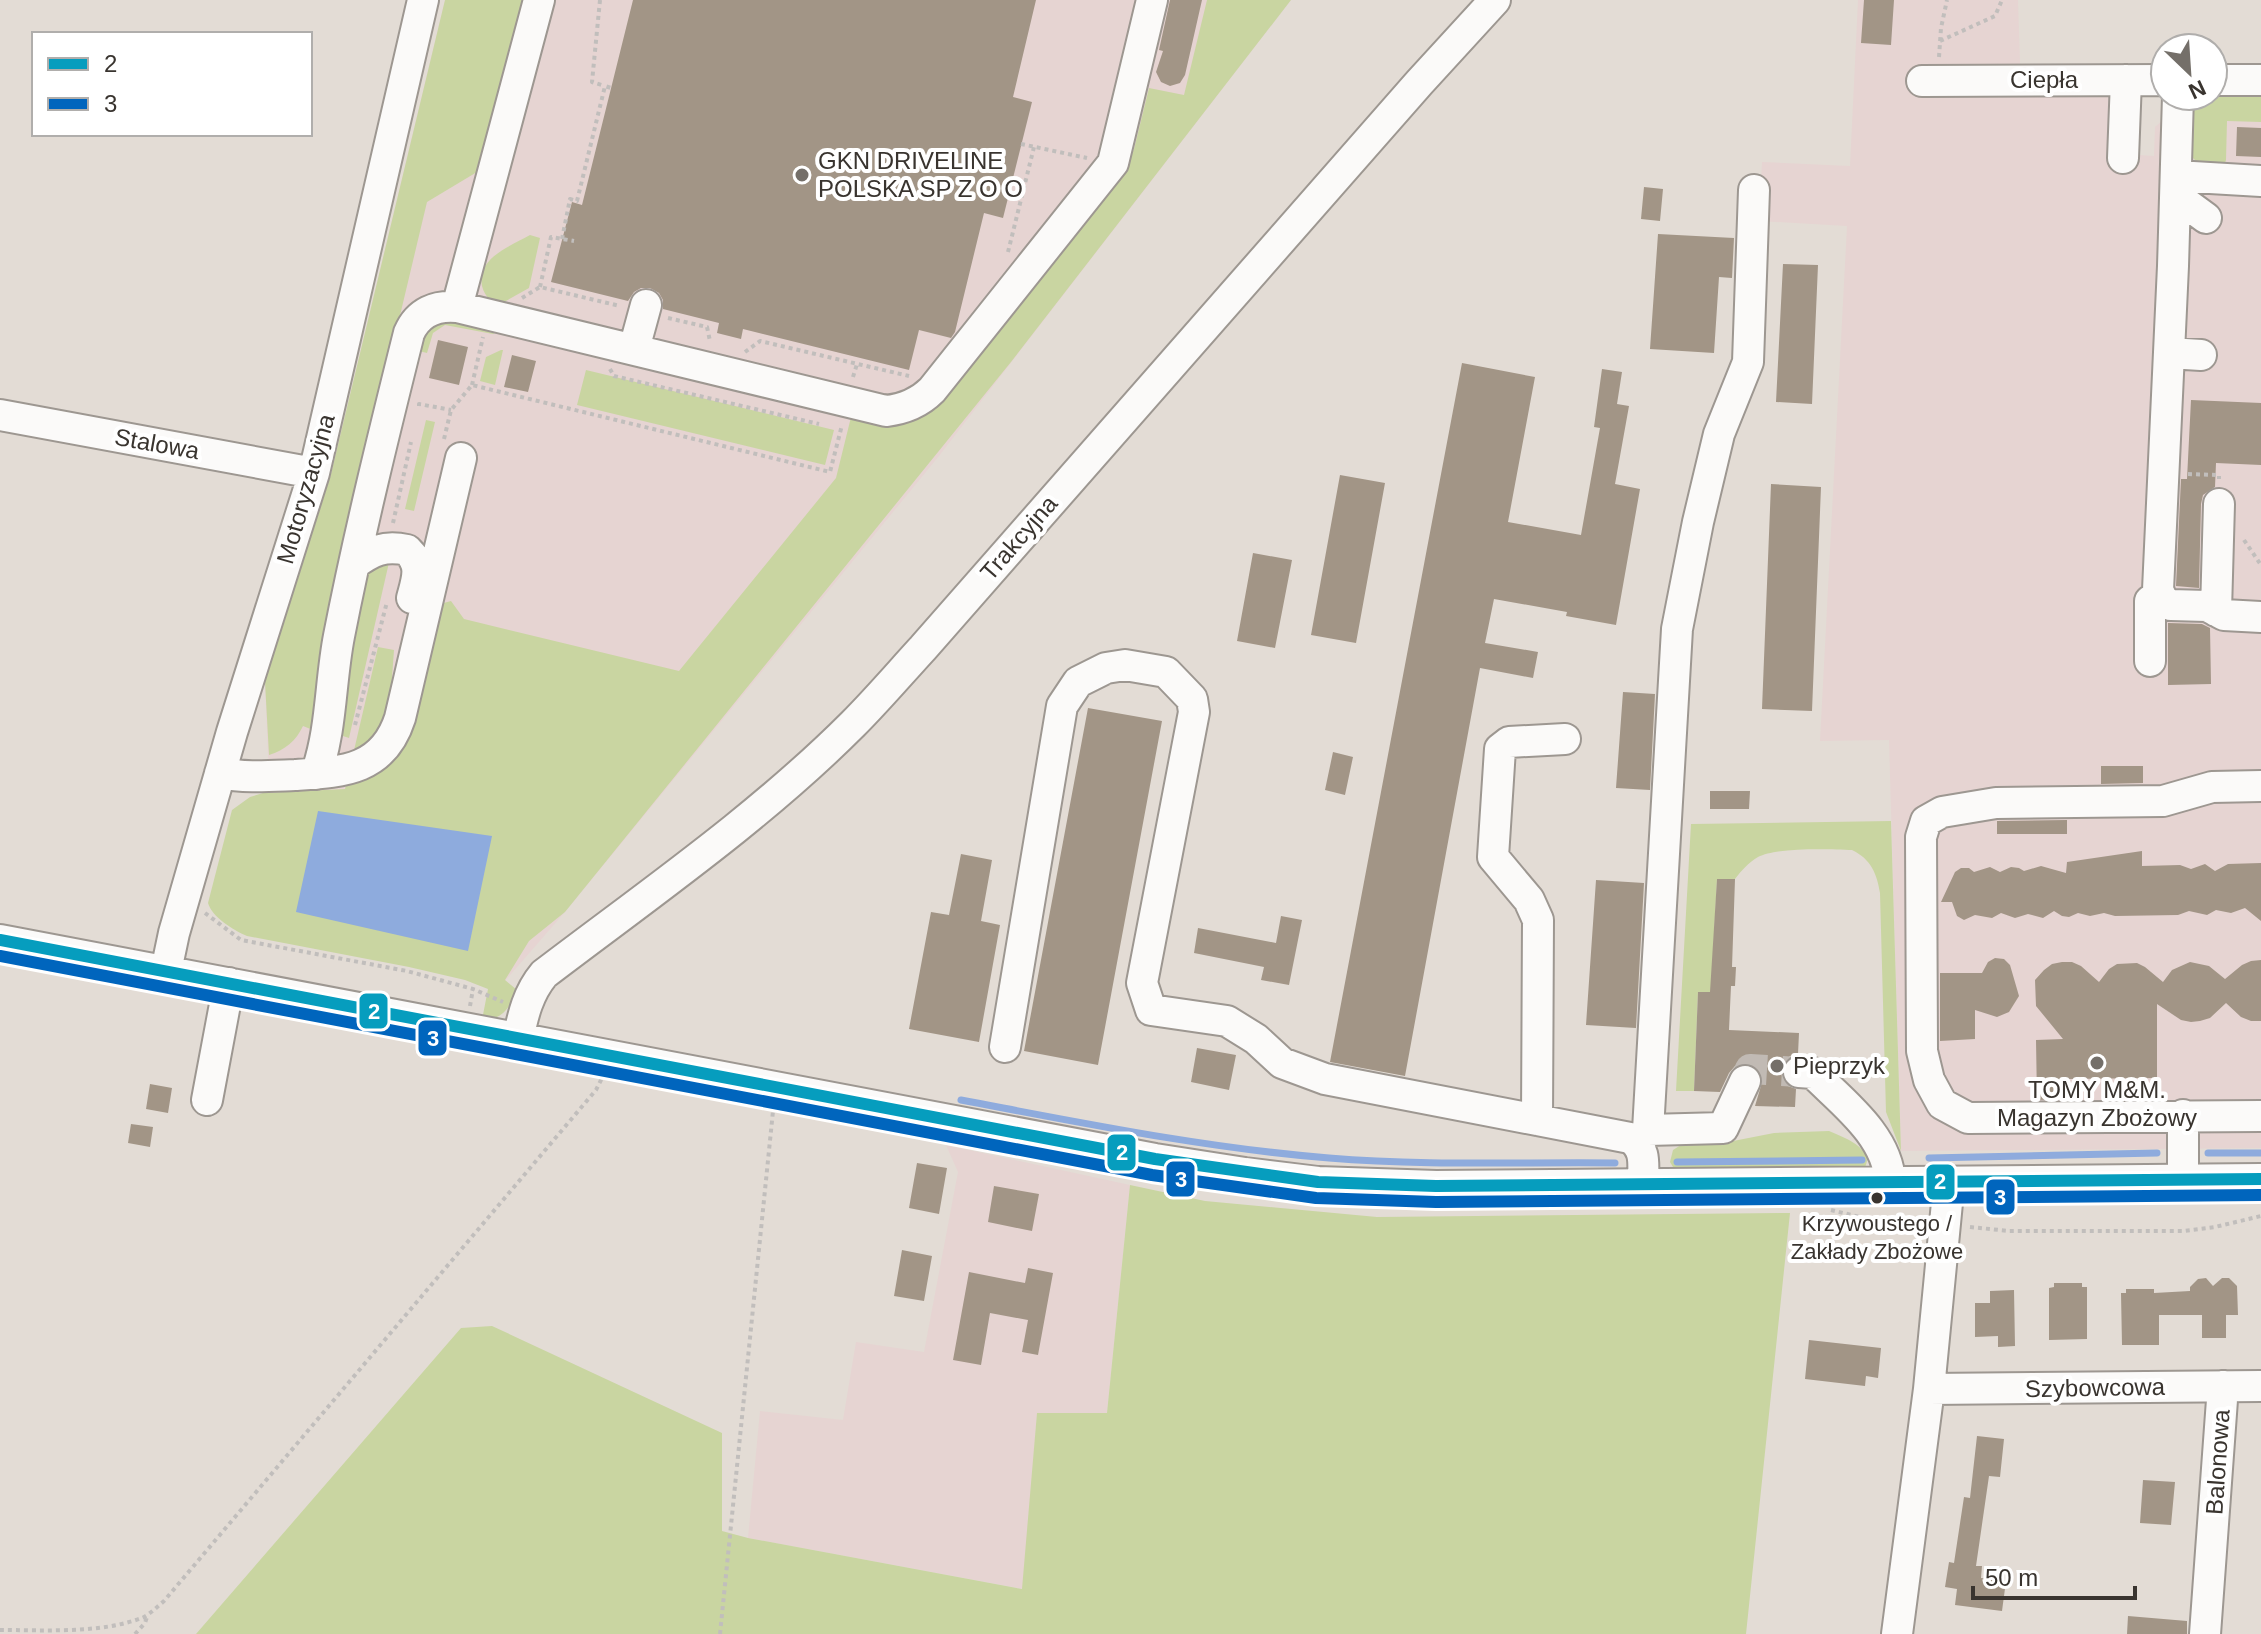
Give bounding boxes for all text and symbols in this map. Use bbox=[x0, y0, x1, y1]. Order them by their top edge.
legend bbox=[32, 32, 312, 136]
north arrow bbox=[2149, 32, 2229, 112]
text: 2 bbox=[104, 50, 117, 77]
street label: Ciepła bbox=[2010, 66, 2079, 93]
text: N bbox=[2185, 75, 2210, 104]
text: 3 bbox=[104, 90, 117, 117]
place label: GKN DRIVELINE POLSKA SP Z O O bbox=[818, 147, 1023, 202]
marker: GKN DRIVELINE POLSKA SP Z O O bbox=[793, 166, 811, 184]
street label: Motoryzacyjna bbox=[271, 410, 340, 567]
street label: Stalowa bbox=[113, 423, 202, 464]
street label: Trakcyjna bbox=[975, 489, 1063, 585]
line badge: 2 bbox=[358, 992, 389, 1030]
text: 2 bbox=[368, 999, 380, 1024]
line badge: 3 bbox=[417, 1019, 448, 1057]
text: 3 bbox=[427, 1026, 439, 1051]
place label: Pieprzyk bbox=[1793, 1052, 1886, 1079]
marker: TOMY M&M. Magazyn Zbożowy bbox=[2088, 1054, 2106, 1072]
marker: Pieprzyk bbox=[1768, 1057, 1786, 1075]
place label: TOMY M&M. Magazyn Zbożowy bbox=[1997, 1076, 2197, 1131]
line badge: 2 bbox=[1106, 1133, 1137, 1172]
text: 2 bbox=[1116, 1140, 1128, 1165]
line badge: 3 bbox=[1165, 1160, 1196, 1198]
line badge: 2 bbox=[1925, 1163, 1956, 1201]
text: 3 bbox=[1175, 1167, 1187, 1192]
text: 2 bbox=[1934, 1169, 1946, 1194]
line badge: 3 bbox=[1985, 1178, 2016, 1216]
text: 3 bbox=[1994, 1185, 2006, 1210]
marker: Krzywoustego / Zakłady Zbożowe bbox=[1869, 1190, 1885, 1206]
place label: Krzywoustego / Zakłady Zbożowe bbox=[1791, 1211, 1963, 1264]
street label: Szybowcowa bbox=[2025, 1373, 2166, 1402]
street label: Balonowa bbox=[2200, 1408, 2235, 1515]
scale bar bbox=[1973, 1550, 2135, 1600]
text: 50 m bbox=[1985, 1564, 2038, 1591]

